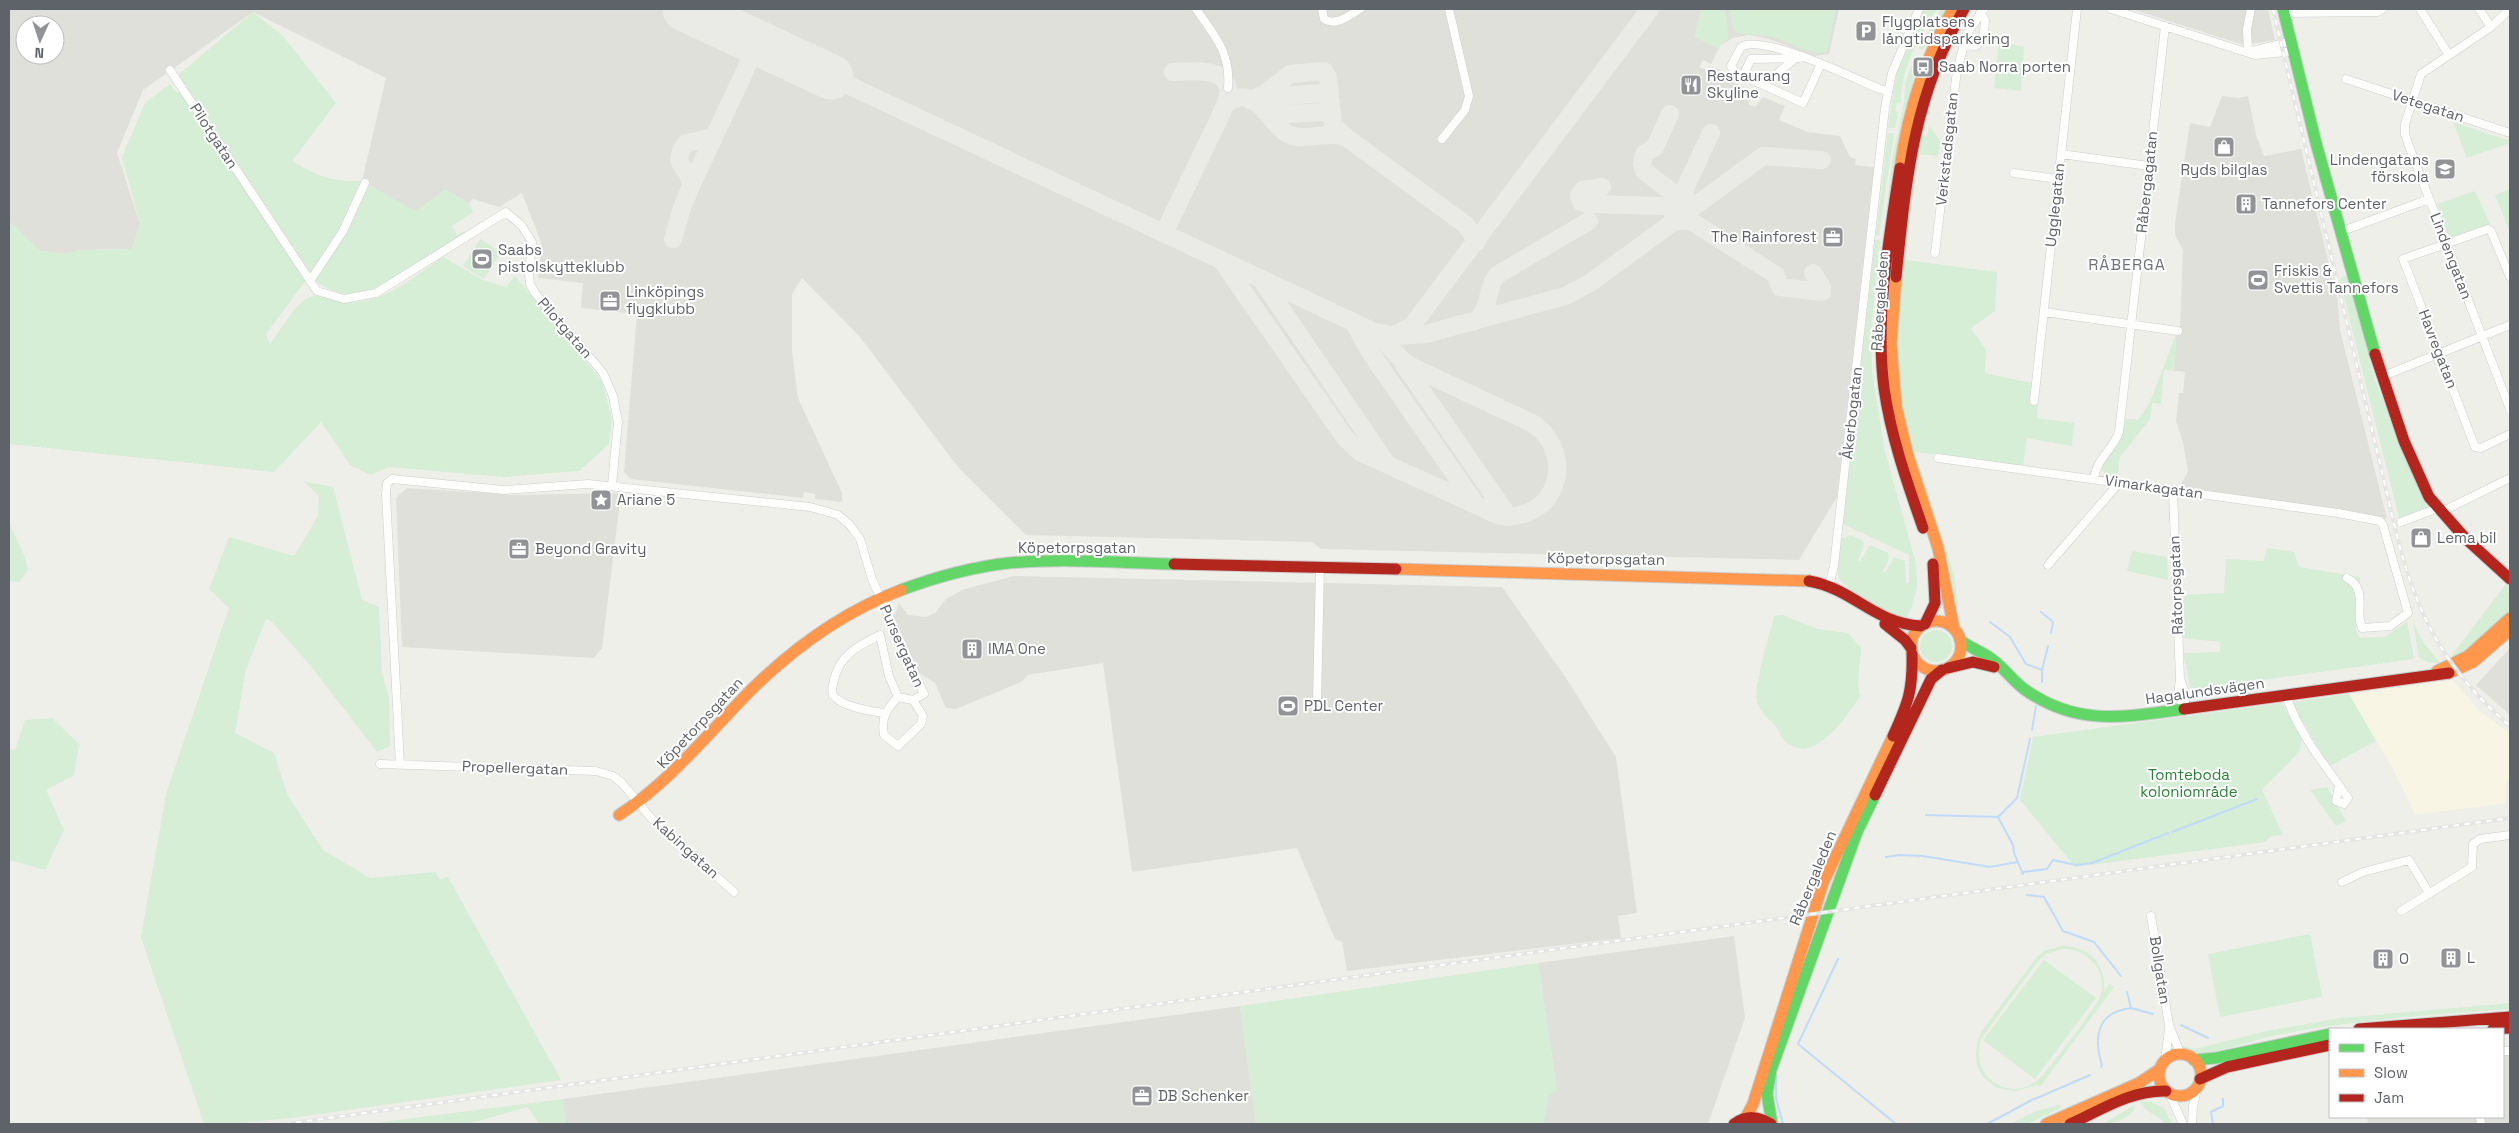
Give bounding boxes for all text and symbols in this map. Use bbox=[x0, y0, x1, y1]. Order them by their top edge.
place label: Flygplatsens långtidsparkering bbox=[1882, 12, 2010, 48]
north arrow bbox=[15, 15, 65, 65]
parking icon: Flygplatsens långtidsparkering bbox=[1854, 19, 1878, 43]
text: N bbox=[34, 44, 44, 62]
bus stop icon: Saab Norra porten bbox=[1911, 55, 1935, 79]
place label: Saab Norra porten bbox=[1939, 57, 2071, 76]
place label: Restaurang Skyline bbox=[1707, 66, 1790, 102]
restaurant icon: Restaurang Skyline bbox=[1679, 73, 1703, 97]
street label: Vetegatan bbox=[2389, 85, 2467, 126]
street label: Verkstadsgatan bbox=[1931, 91, 1962, 207]
street label: Pilotgatan bbox=[186, 99, 243, 172]
street label: Råbergagatan bbox=[2132, 130, 2161, 234]
shop icon: Ryds bilglas bbox=[2212, 135, 2236, 159]
place label: Lindengatans förskola bbox=[2330, 150, 2429, 186]
school or university icon: Lindengatans förskola bbox=[2433, 157, 2457, 181]
place label: Ryds bilglas bbox=[2181, 160, 2268, 179]
street label: Ugglegatan bbox=[2041, 162, 2068, 248]
building icon: Tannefors Center bbox=[2234, 192, 2258, 216]
place label: Tannefors Center bbox=[2262, 194, 2387, 213]
street label: Lindengatan bbox=[2426, 210, 2477, 302]
office icon: The Rainforest bbox=[1821, 225, 1845, 249]
place label: The Rainforest bbox=[1711, 227, 1817, 246]
place label: Saabs pistolskytteklubb bbox=[498, 240, 625, 276]
sports icon: Saabs pistolskytteklubb bbox=[470, 247, 494, 271]
street label: Råbergaleden bbox=[1867, 250, 1892, 352]
district label: RÅBERGA bbox=[2088, 254, 2166, 275]
place label: Friskis & Svettis Tannefors bbox=[2274, 261, 2399, 297]
sports icon: Friskis & Svettis Tannefors bbox=[2246, 268, 2270, 292]
place label: Linköpings flygklubb bbox=[626, 282, 704, 318]
office icon: Linköpings flygklubb bbox=[598, 289, 622, 313]
street label: Pilotgatan bbox=[534, 293, 597, 362]
street label: Havregatan bbox=[2415, 307, 2462, 391]
street label: Åkerbogatan bbox=[1837, 366, 1866, 460]
street label: Vimarkagatan bbox=[2104, 470, 2204, 503]
place icon: Ariane 5 bbox=[589, 488, 613, 512]
place label: Ariane 5 bbox=[617, 490, 675, 509]
shop icon: Lema bil bbox=[2409, 526, 2433, 550]
place label: Lema bil bbox=[2437, 528, 2496, 547]
street label: Råtorpsgatan bbox=[2164, 535, 2187, 635]
office icon: Beyond Gravity bbox=[507, 537, 531, 561]
street label: Köpetorpsgatan bbox=[1018, 538, 1136, 557]
place label: Beyond Gravity bbox=[535, 539, 646, 558]
street label: Köpetorpsgatan bbox=[1547, 548, 1665, 569]
street label: Pursergatan bbox=[876, 602, 929, 690]
building icon: IMA One bbox=[960, 637, 984, 661]
place label: IMA One bbox=[988, 639, 1046, 658]
street label: Köpetorpsgatan bbox=[652, 673, 747, 772]
street label: Hagalundsvägen bbox=[2144, 673, 2266, 708]
sports icon: PDL Center bbox=[1276, 694, 1300, 718]
place label: PDL Center bbox=[1304, 696, 1384, 715]
street label: Propellergatan bbox=[462, 756, 568, 779]
park label: Tomteboda koloniområde bbox=[2140, 765, 2238, 801]
street label: Kabingatan bbox=[649, 813, 723, 882]
street label: Råbergaleden bbox=[1785, 828, 1840, 928]
street label: Bollgatan bbox=[2146, 934, 2175, 1005]
building icon: L bbox=[2439, 946, 2463, 970]
building icon: O bbox=[2371, 947, 2395, 971]
place label: L bbox=[2467, 948, 2475, 967]
place label: O bbox=[2399, 949, 2409, 968]
legend bbox=[2329, 1028, 2504, 1118]
text: Fast bbox=[2374, 1038, 2405, 1057]
text: Slow bbox=[2374, 1063, 2408, 1082]
office icon: DB Schenker bbox=[1130, 1084, 1154, 1108]
place label: DB Schenker bbox=[1158, 1086, 1249, 1105]
text: Jam bbox=[2374, 1088, 2404, 1107]

